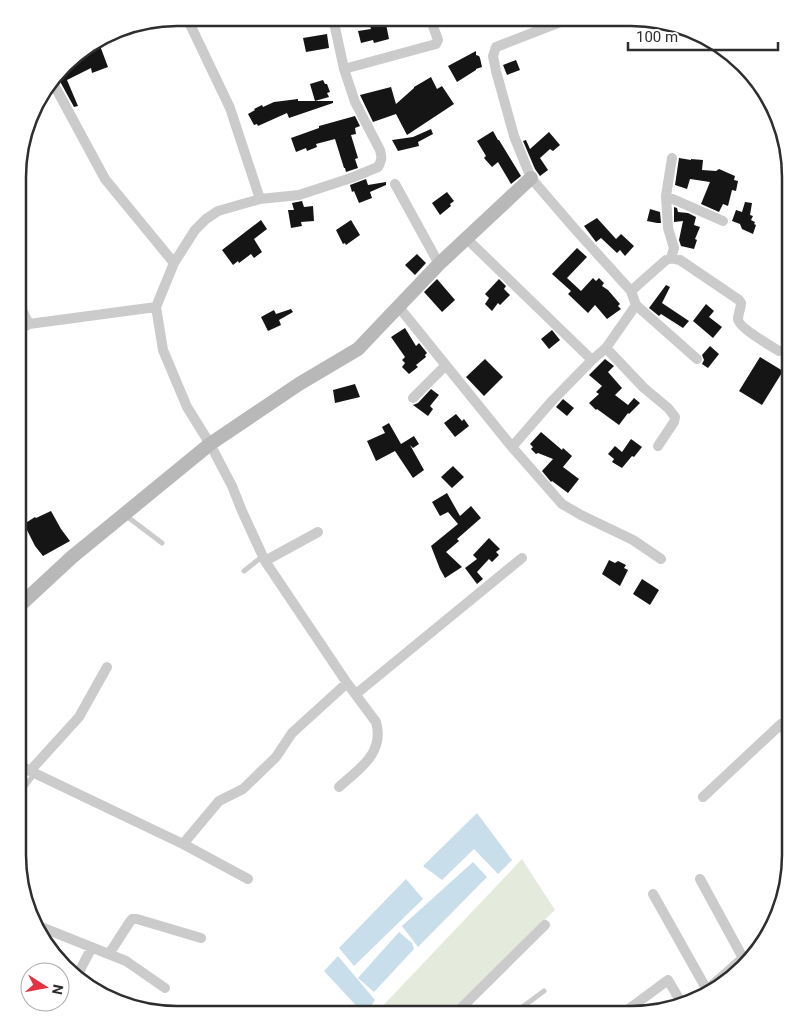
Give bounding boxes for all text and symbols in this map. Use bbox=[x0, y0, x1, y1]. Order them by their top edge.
scale bar bbox=[628, 20, 778, 52]
text: 100 m bbox=[636, 28, 678, 46]
north arrow bbox=[20, 962, 70, 1012]
text: N bbox=[49, 983, 67, 996]

